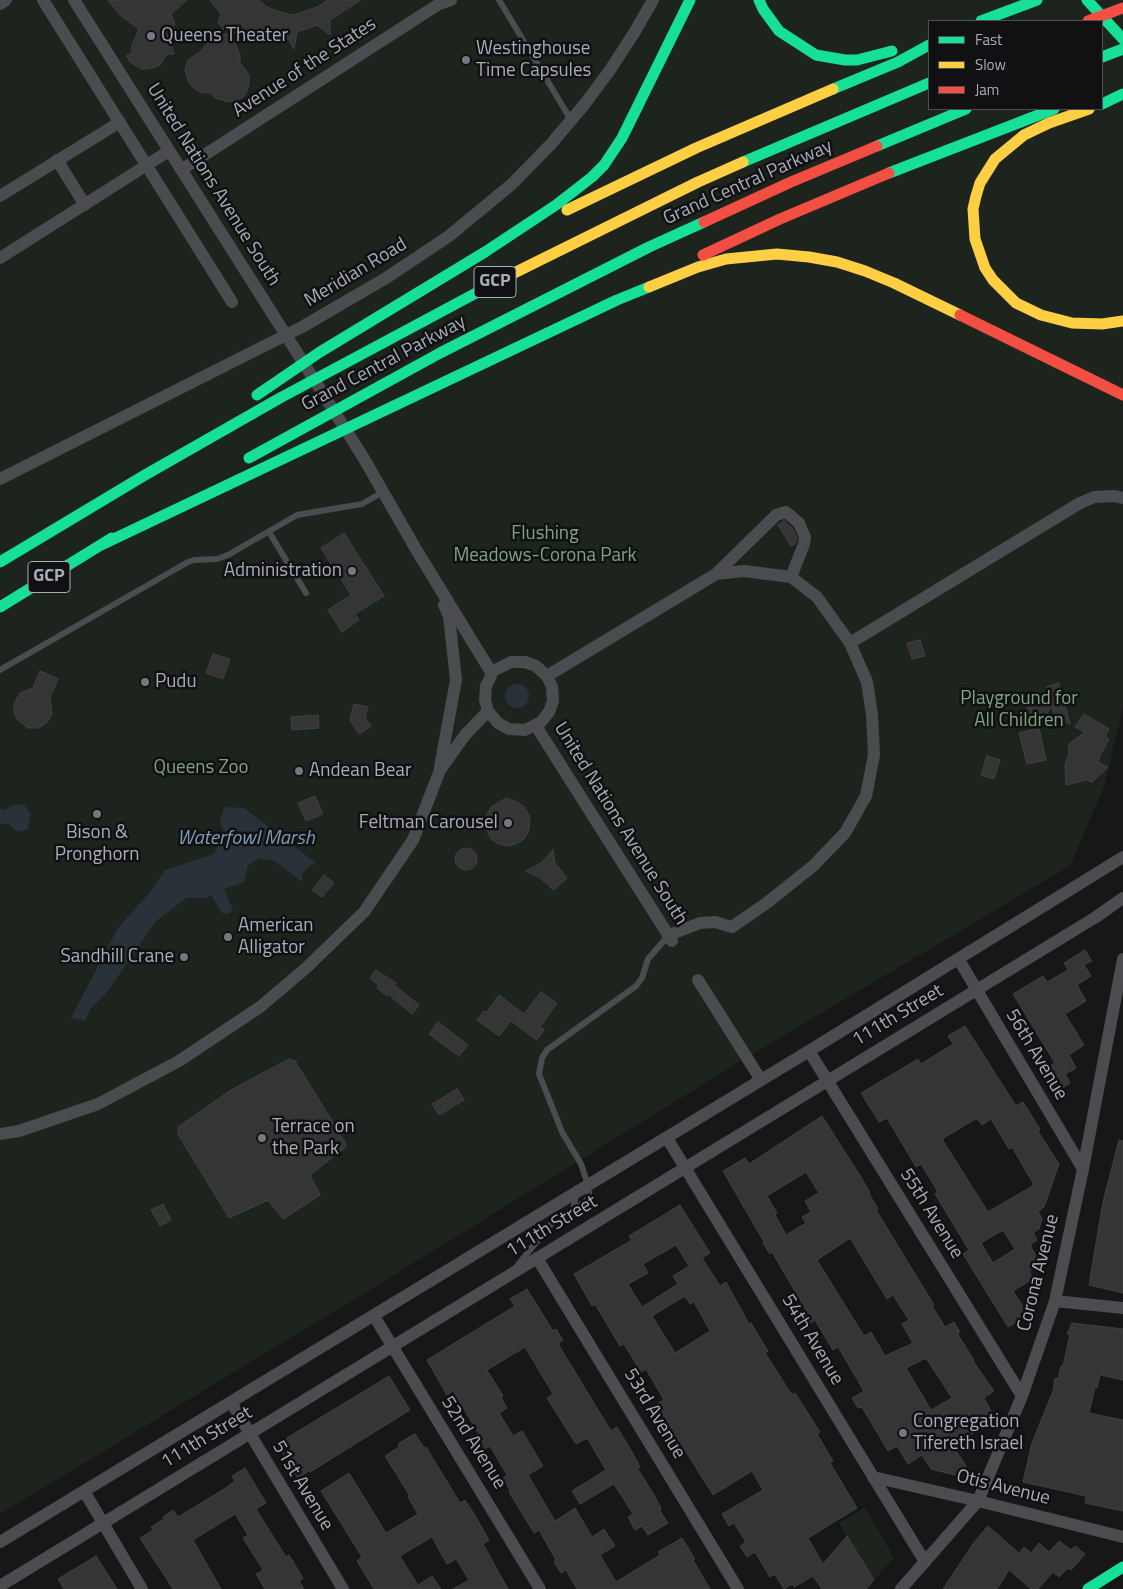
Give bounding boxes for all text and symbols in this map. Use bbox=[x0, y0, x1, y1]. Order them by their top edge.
street label: Avenue of the States bbox=[229, 13, 381, 123]
legend bbox=[928, 20, 1103, 110]
place label: Queens Theater bbox=[161, 25, 288, 47]
text: Fast bbox=[975, 28, 1002, 51]
marker: Queens Theater bbox=[145, 30, 157, 42]
place label: Westinghouse Time Capsules bbox=[476, 38, 591, 82]
text: Slow bbox=[975, 53, 1006, 76]
marker: Westinghouse Time Capsules bbox=[460, 54, 472, 66]
text: Jam bbox=[975, 78, 999, 101]
street label: United Nations Avenue South bbox=[141, 80, 285, 290]
street label: Grand Central Parkway bbox=[660, 135, 836, 231]
street label: Meridian Road bbox=[301, 233, 411, 313]
road number: GCP bbox=[474, 266, 516, 298]
street label: Grand Central Parkway bbox=[298, 311, 470, 417]
park label: Flushing Meadows-Corona Park bbox=[453, 523, 637, 567]
place label: Administration bbox=[224, 560, 342, 582]
road number: GCP bbox=[28, 562, 70, 592]
marker: Administration bbox=[346, 565, 358, 577]
place label: Pudu bbox=[155, 671, 196, 693]
marker: Pudu bbox=[139, 676, 151, 688]
park label: Playground for All Children bbox=[960, 688, 1078, 732]
street label: United Nations Avenue South bbox=[548, 719, 692, 929]
park label: Queens Zoo bbox=[153, 757, 249, 779]
place label: Andean Bear bbox=[309, 760, 411, 782]
marker: Andean Bear bbox=[293, 765, 305, 777]
marker: Bison & Pronghorn bbox=[91, 808, 103, 820]
place label: Feltman Carousel bbox=[359, 812, 498, 834]
marker: Feltman Carousel bbox=[502, 817, 514, 829]
place label: Bison & Pronghorn bbox=[55, 822, 139, 866]
water label: Waterfowl Marsh bbox=[177, 827, 315, 851]
place label: American Alligator bbox=[238, 915, 314, 959]
marker: American Alligator bbox=[222, 931, 234, 943]
place label: Sandhill Crane bbox=[60, 946, 174, 968]
marker: Sandhill Crane bbox=[178, 951, 190, 963]
street label: 111th Street bbox=[848, 980, 948, 1052]
street label: 56th Avenue bbox=[1000, 1006, 1072, 1104]
place label: Terrace on the Park bbox=[272, 1116, 355, 1160]
marker: Terrace on the Park bbox=[256, 1132, 268, 1144]
street label: 55th Avenue bbox=[894, 1165, 968, 1263]
street label: 111th Street bbox=[502, 1191, 602, 1263]
street label: Corona Avenue bbox=[1013, 1212, 1065, 1334]
street label: 54th Avenue bbox=[776, 1291, 848, 1389]
street label: 53rd Avenue bbox=[618, 1365, 690, 1463]
street label: 52nd Avenue bbox=[435, 1392, 511, 1494]
street label: 111th Street bbox=[157, 1402, 257, 1474]
place label: Congregation Tifereth Israel bbox=[913, 1411, 1023, 1455]
marker: Congregation Tifereth Israel bbox=[897, 1427, 909, 1439]
street label: 51st Avenue bbox=[266, 1437, 338, 1535]
street label: Otis Avenue bbox=[954, 1465, 1052, 1511]

